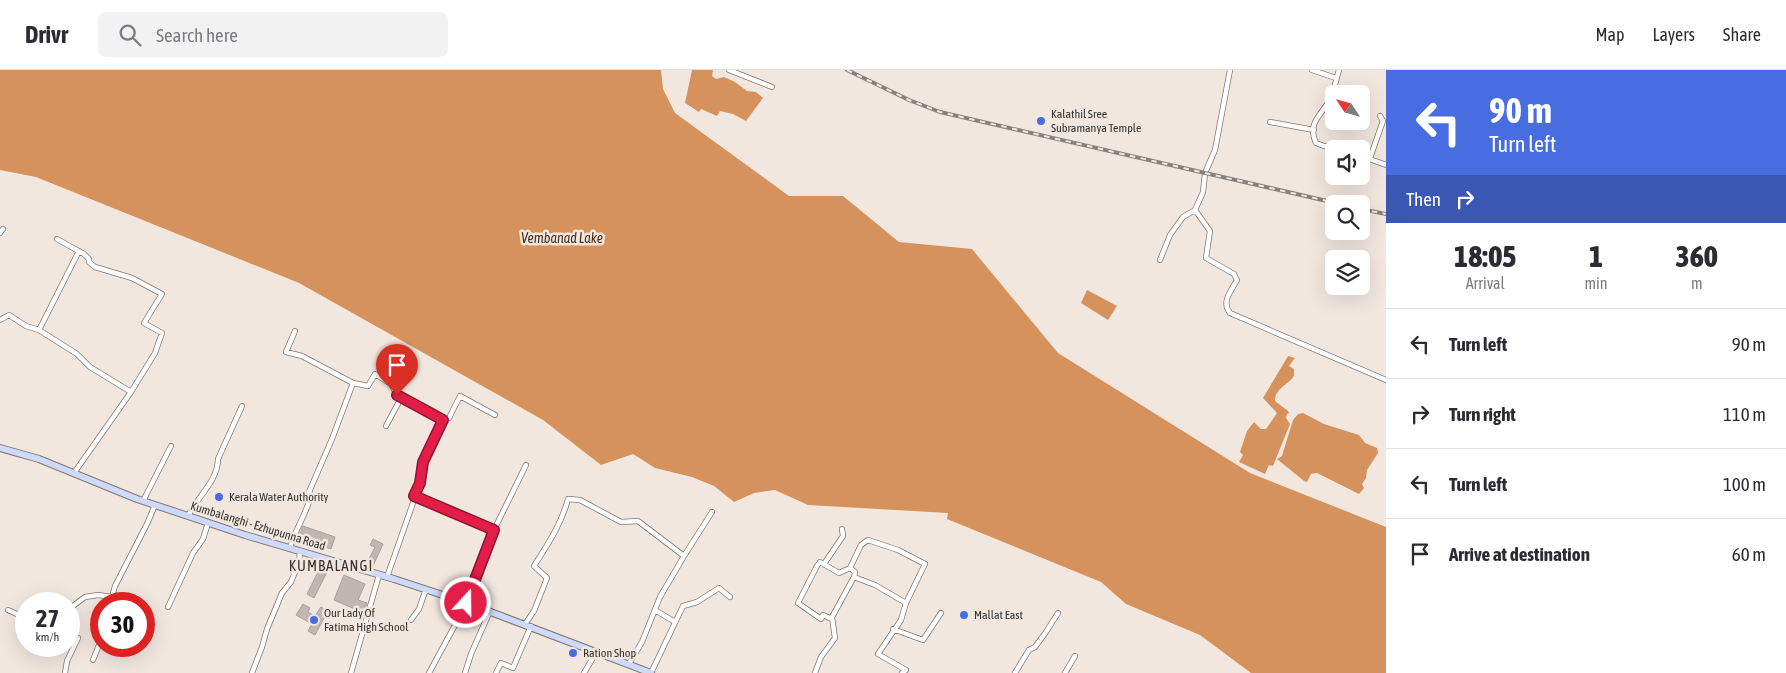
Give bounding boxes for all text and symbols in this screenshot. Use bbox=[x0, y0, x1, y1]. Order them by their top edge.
search box bbox=[98, 12, 448, 57]
text: Drivr bbox=[25, 21, 68, 48]
icon: search bbox=[116, 21, 144, 49]
text: Search here bbox=[156, 24, 238, 46]
text: Map bbox=[1595, 24, 1624, 45]
text: Layers bbox=[1652, 24, 1695, 45]
text: Share bbox=[1723, 24, 1761, 45]
north arrow bbox=[1325, 85, 1370, 130]
map controls bbox=[1325, 85, 1370, 295]
icon: left bbox=[1406, 90, 1471, 155]
text: 90 m bbox=[1489, 90, 1552, 130]
place label: Kalathil Sree Subramanya Temple bbox=[1051, 107, 1141, 135]
marker: Kalathil Sree Subramanya Temple bbox=[1035, 115, 1047, 127]
text: Turn left bbox=[1489, 131, 1556, 157]
button: sound bbox=[1325, 140, 1370, 185]
icon: right bbox=[1451, 185, 1479, 213]
text: Then bbox=[1406, 188, 1441, 210]
button: search bbox=[1325, 195, 1370, 240]
water label: Vembanad Lake bbox=[521, 230, 603, 246]
text: 18:05 bbox=[1454, 239, 1516, 273]
text: 1 bbox=[1589, 239, 1603, 273]
text: 360 bbox=[1676, 239, 1718, 273]
button: layers bbox=[1325, 250, 1370, 295]
text: Arrival bbox=[1466, 274, 1505, 292]
text: min bbox=[1585, 274, 1608, 292]
text: m bbox=[1691, 274, 1703, 292]
icon: left bbox=[1406, 330, 1434, 358]
text: Turn left bbox=[1449, 333, 1507, 355]
text: 90 m bbox=[1732, 333, 1766, 355]
pin bbox=[376, 344, 418, 395]
icon: arrive bbox=[383, 351, 411, 379]
icon: right bbox=[1406, 400, 1434, 428]
text: Turn right bbox=[1449, 403, 1516, 425]
text: 110 m bbox=[1723, 403, 1766, 425]
icon: left bbox=[1406, 470, 1434, 498]
text: Turn left bbox=[1449, 473, 1507, 495]
text: 100 m bbox=[1723, 473, 1766, 495]
place label: Kerala Water Authority bbox=[229, 490, 329, 504]
marker: Kerala Water Authority bbox=[213, 491, 225, 503]
street label: Kumbalanghi - Ezhupunna Road bbox=[189, 499, 327, 553]
icon: arrive bbox=[1406, 540, 1434, 568]
text: Arrive at destination bbox=[1449, 543, 1590, 565]
text: 60 m bbox=[1732, 543, 1766, 565]
district label: KUMBALANGI bbox=[289, 557, 373, 574]
position arrow bbox=[439, 576, 491, 628]
speed limit sign: 30 bbox=[90, 592, 155, 657]
text: 27 bbox=[36, 604, 59, 632]
place label: Our Lady Of Fatima High School bbox=[324, 606, 409, 634]
place label: Mallat East bbox=[974, 608, 1024, 622]
marker: Mallat East bbox=[958, 609, 970, 621]
marker: Our Lady Of Fatima High School bbox=[308, 614, 320, 626]
text: km/h bbox=[36, 630, 59, 644]
place label: Ration Shop bbox=[583, 646, 636, 660]
marker: Ration Shop bbox=[567, 647, 579, 659]

